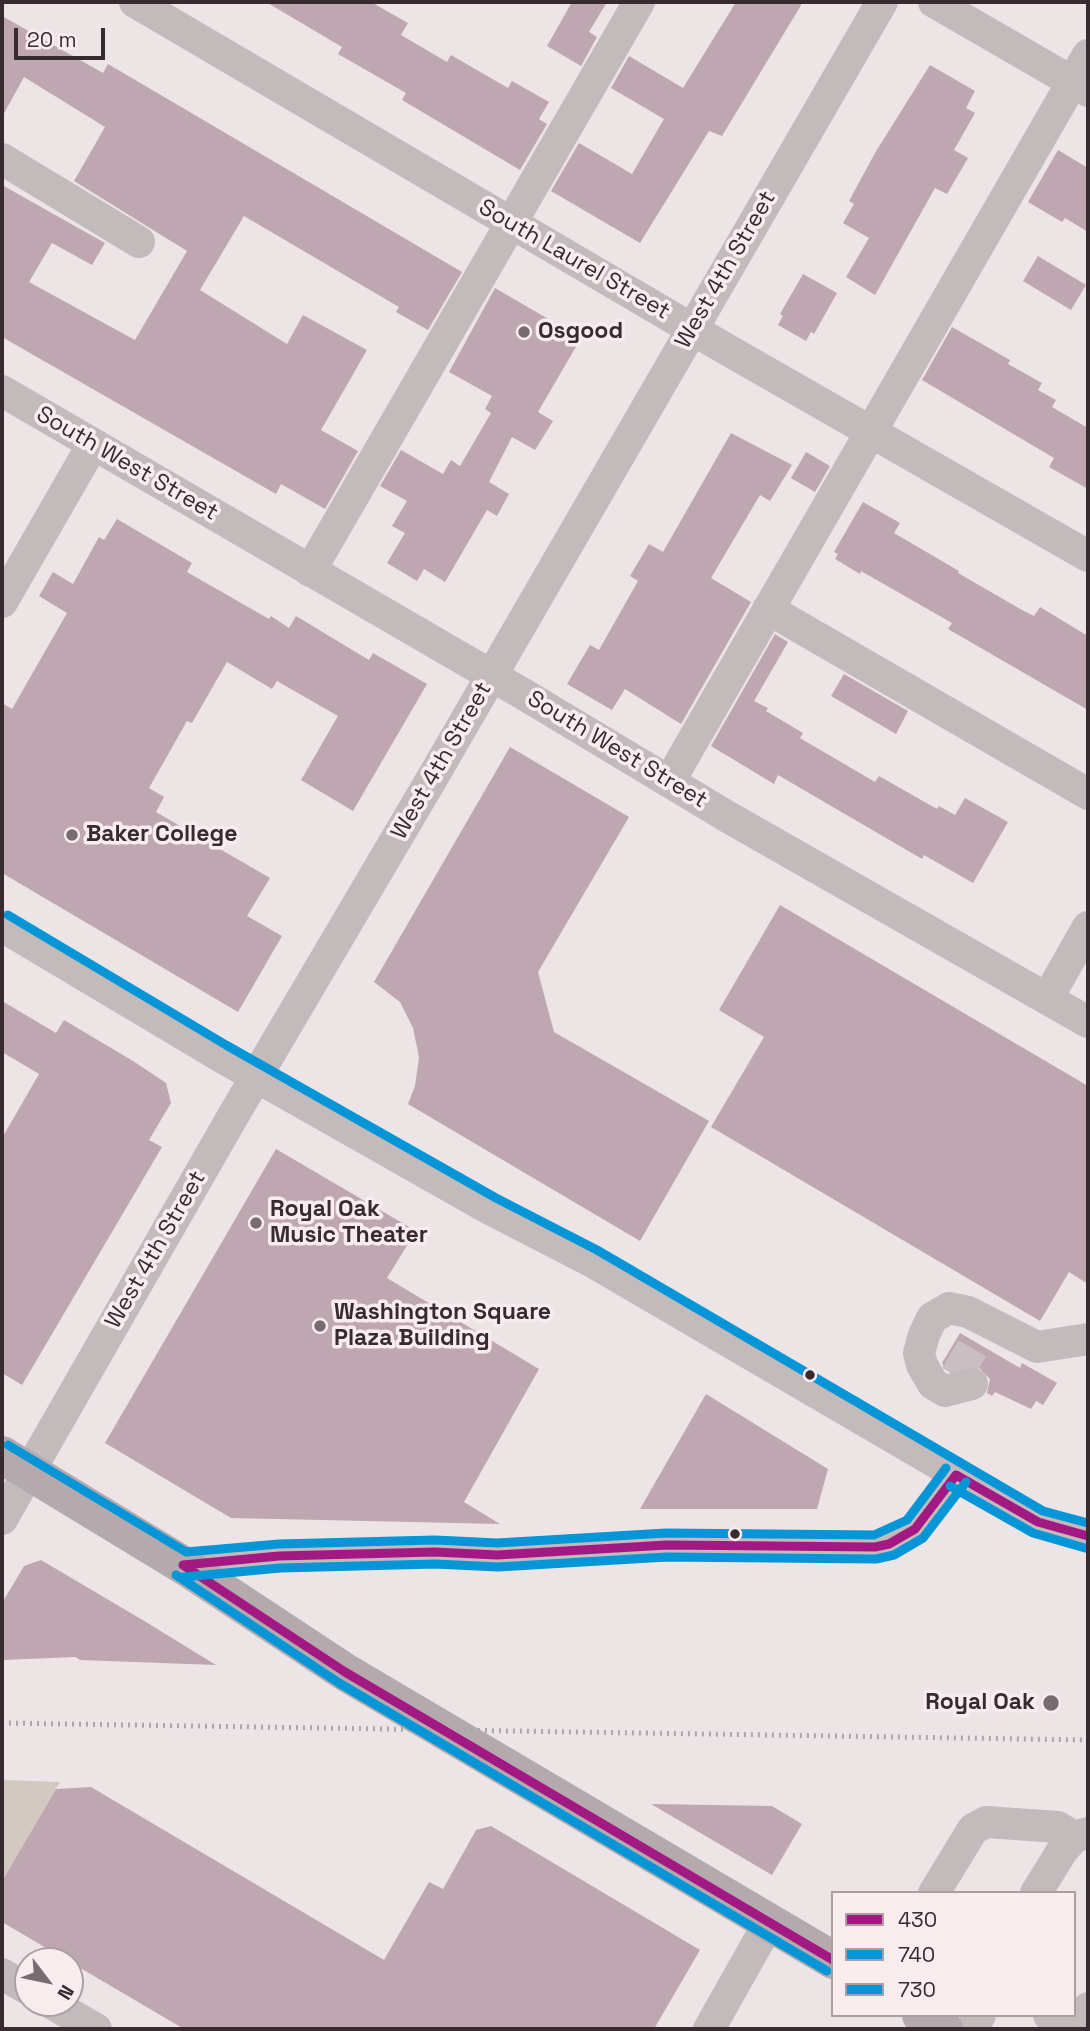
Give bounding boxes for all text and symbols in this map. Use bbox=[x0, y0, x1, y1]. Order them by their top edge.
scale bar bbox=[18, 14, 108, 58]
text: 20 m bbox=[27, 26, 77, 53]
street label: West 4th Street bbox=[670, 186, 782, 354]
street label: South Laurel Street bbox=[473, 194, 675, 326]
place label: Osgood bbox=[538, 318, 623, 346]
marker: Osgood bbox=[516, 324, 532, 340]
street label: South West Street bbox=[31, 401, 223, 527]
street label: West 4th Street bbox=[386, 677, 498, 845]
street label: South West Street bbox=[522, 685, 712, 815]
place label: Baker College bbox=[86, 821, 237, 849]
marker: Baker College bbox=[64, 827, 80, 843]
street label: West 4th Street bbox=[100, 1166, 212, 1334]
place label: Royal Oak Music Theater bbox=[270, 1196, 428, 1250]
marker: Royal Oak Music Theater bbox=[248, 1215, 264, 1231]
place label: Washington Square Plaza Building bbox=[334, 1299, 551, 1353]
marker: Washington Square Plaza Building bbox=[312, 1318, 328, 1334]
unlabelled marker bbox=[803, 1368, 817, 1382]
unlabelled marker bbox=[728, 1527, 742, 1541]
place label: Royal Oak bbox=[925, 1689, 1035, 1717]
marker: Royal Oak bbox=[1041, 1693, 1061, 1713]
legend bbox=[831, 1891, 1076, 2017]
text: 430 bbox=[898, 1906, 937, 1933]
text: 740 bbox=[898, 1941, 935, 1968]
north arrow bbox=[14, 1947, 84, 2017]
text: 730 bbox=[898, 1976, 936, 2003]
text: N bbox=[52, 1980, 80, 2004]

